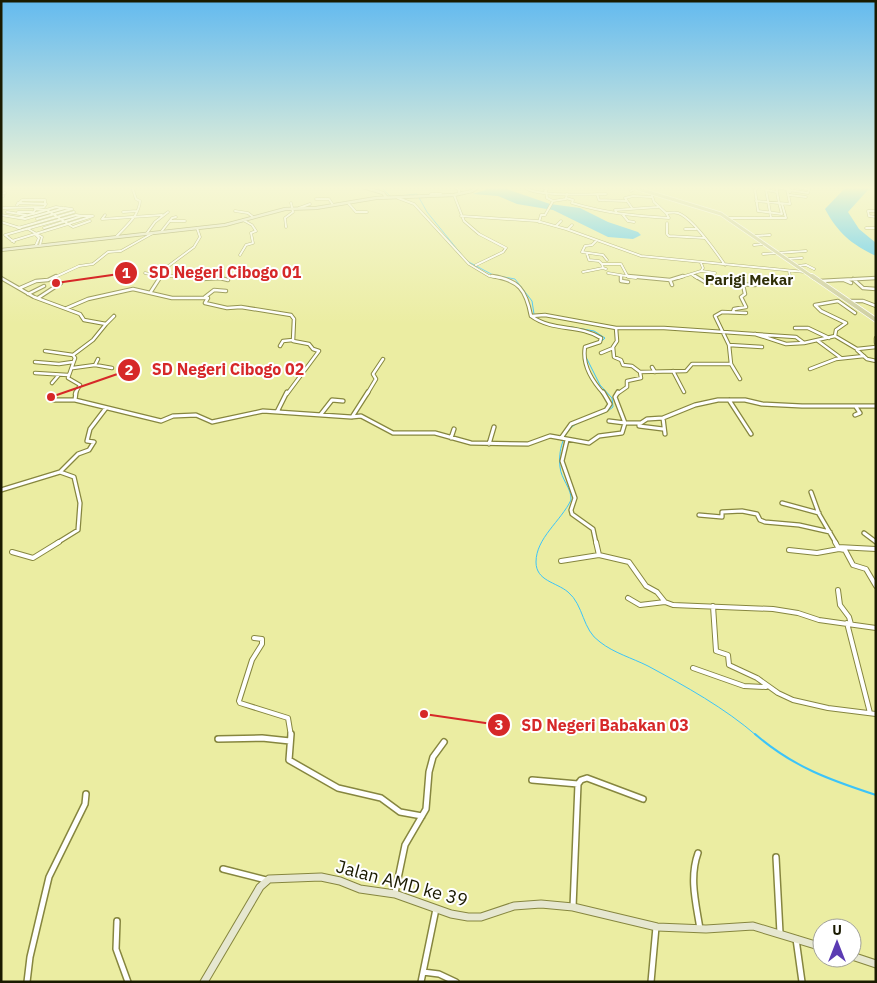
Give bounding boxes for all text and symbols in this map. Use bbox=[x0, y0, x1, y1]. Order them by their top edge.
callout: SD Negeri Cibogo 01 bbox=[114, 257, 311, 288]
text: SD Negeri Cibogo 01 bbox=[149, 262, 302, 282]
text: 1 bbox=[121, 263, 131, 282]
district label: Parigi Mekar bbox=[705, 270, 793, 289]
callout: SD Negeri Cibogo 02 bbox=[117, 354, 314, 385]
text: SD Negeri Cibogo 02 bbox=[152, 359, 304, 379]
text: 2 bbox=[124, 360, 134, 379]
callout: SD Negeri Babakan 03 bbox=[486, 710, 699, 741]
text: 3 bbox=[494, 715, 504, 734]
text: SD Negeri Babakan 03 bbox=[521, 715, 689, 735]
street label: Jalan AMD ke 39 bbox=[334, 854, 470, 912]
north arrow bbox=[812, 918, 862, 968]
text: U bbox=[832, 921, 842, 939]

